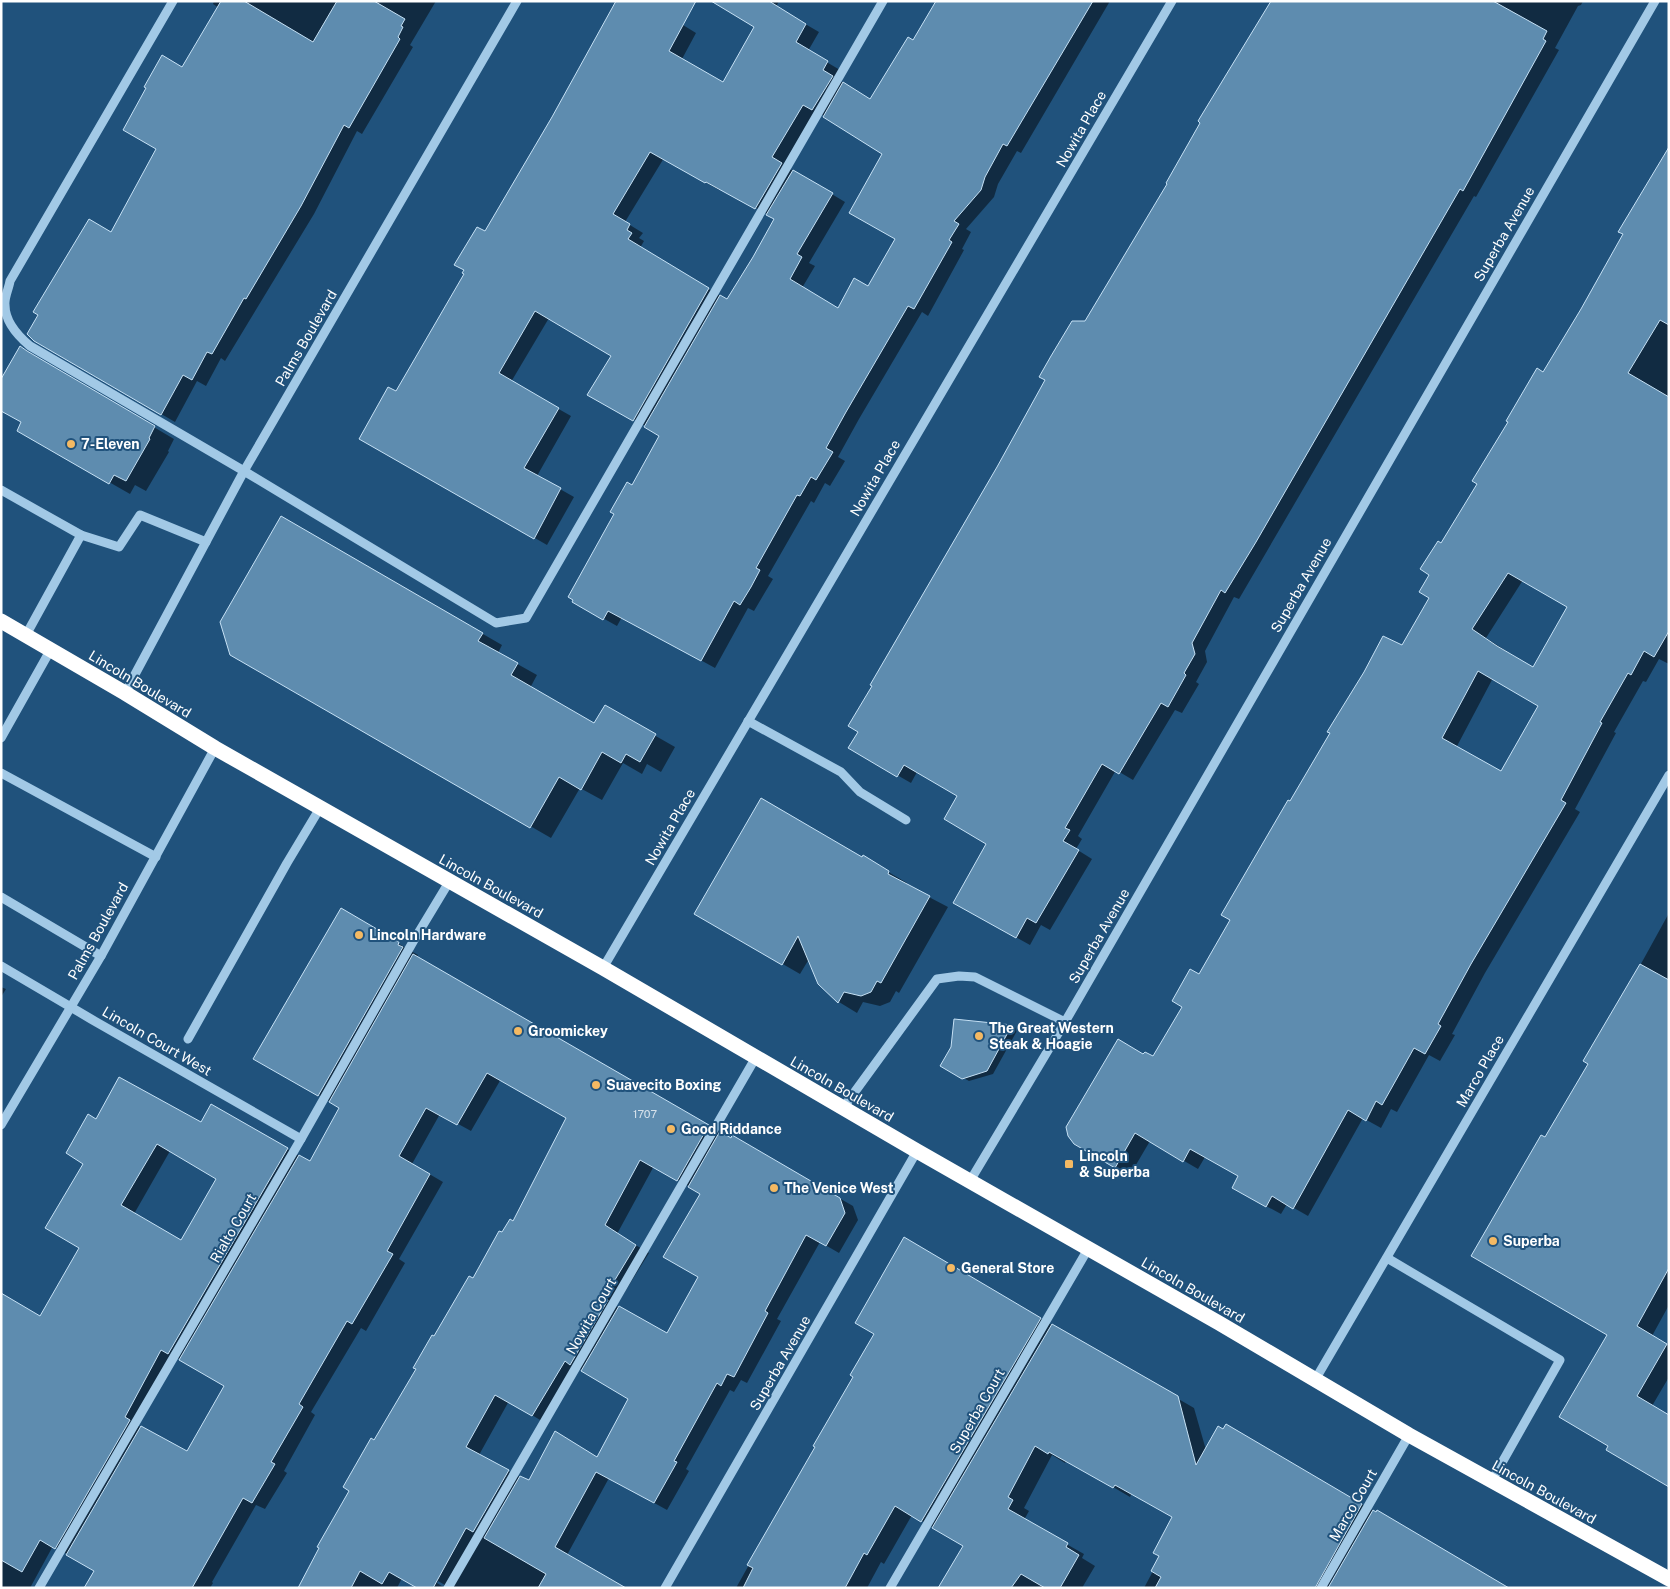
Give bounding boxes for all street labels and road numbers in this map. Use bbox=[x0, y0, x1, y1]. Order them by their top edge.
street label: Nowita Place bbox=[1053, 88, 1109, 170]
street label: Superba Avenue bbox=[1470, 184, 1538, 284]
street label: Palms Boulevard bbox=[272, 287, 340, 389]
street label: Nowita Place bbox=[847, 437, 903, 519]
street label: Superba Avenue bbox=[1267, 535, 1335, 635]
street label: Lincoln Boulevard bbox=[86, 647, 194, 721]
street label: Nowita Place bbox=[642, 786, 698, 868]
street label: Lincoln Boulevard bbox=[436, 851, 546, 921]
street label: Palms Boulevard bbox=[65, 880, 131, 982]
street label: Superba Avenue bbox=[1065, 886, 1133, 986]
street label: Lincoln Court West bbox=[100, 1003, 214, 1079]
street label: Marco Place bbox=[1453, 1032, 1507, 1110]
street label: Lincoln Boulevard bbox=[788, 1053, 896, 1125]
street label: Rialto Court bbox=[207, 1191, 259, 1265]
street label: Lincoln Boulevard bbox=[1139, 1254, 1247, 1326]
street label: Nowita Court bbox=[563, 1275, 619, 1357]
street label: Superba Avenue bbox=[746, 1313, 814, 1413]
street label: Superba Court bbox=[946, 1366, 1008, 1456]
street label: Lincoln Boulevard bbox=[1489, 1457, 1599, 1527]
street label: Marco Court bbox=[1326, 1466, 1380, 1544]

